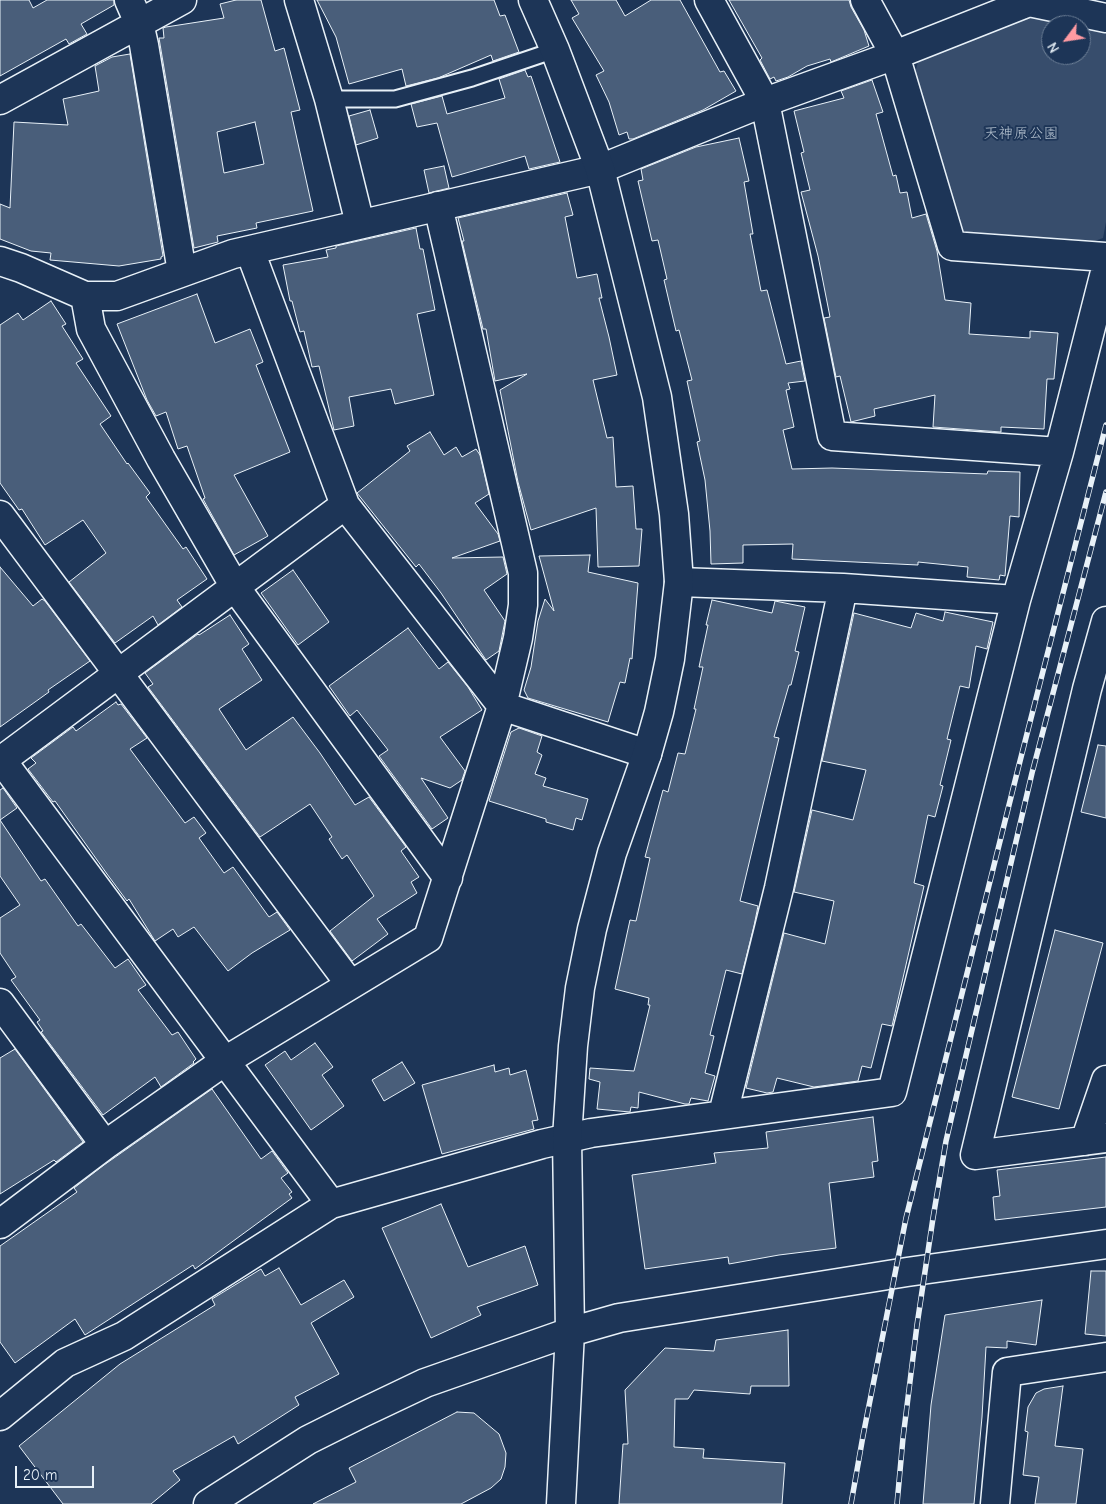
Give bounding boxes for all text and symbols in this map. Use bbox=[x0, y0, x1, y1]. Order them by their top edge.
north arrow bbox=[1041, 15, 1091, 65]
text: N bbox=[1044, 39, 1063, 56]
park label: 天神原公園 bbox=[984, 125, 1058, 143]
scale bar bbox=[18, 1456, 96, 1488]
text: 20 m bbox=[23, 1466, 57, 1484]

